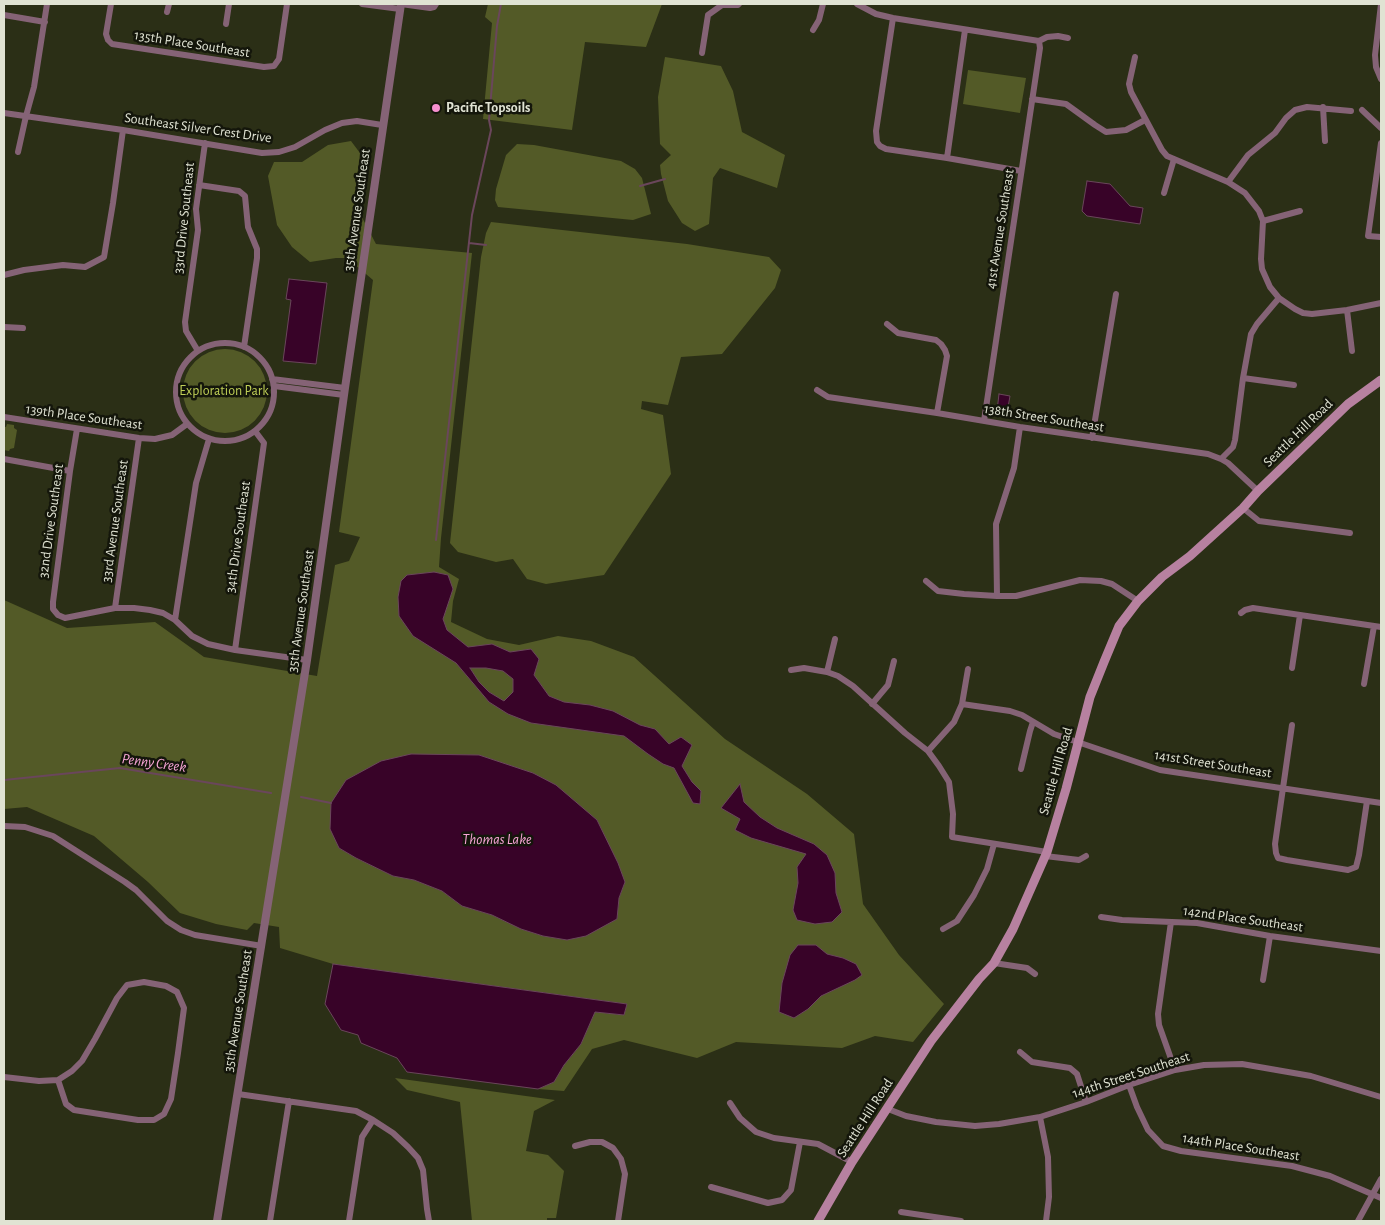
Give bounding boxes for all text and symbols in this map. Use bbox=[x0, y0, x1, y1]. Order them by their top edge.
street label: 135th Place Southeast bbox=[133, 27, 251, 61]
place label: Pacific Topsoils bbox=[446, 100, 530, 116]
marker: Pacific Topsoils bbox=[430, 102, 442, 114]
street label: Southeast Silver Crest Drive bbox=[123, 109, 273, 147]
street label: 35th Avenue Southeast bbox=[340, 148, 374, 272]
street label: 33rd Drive Southeast bbox=[170, 162, 198, 274]
street label: 41st Avenue Southeast bbox=[982, 168, 1018, 290]
park label: Exploration Park bbox=[179, 383, 269, 399]
street label: Seattle Hill Road bbox=[1260, 396, 1336, 470]
street label: 138th Street Southeast bbox=[983, 400, 1105, 436]
street label: 139th Place Southeast bbox=[25, 401, 143, 433]
street label: 33rd Avenue Southeast bbox=[98, 459, 132, 583]
street label: 32nd Drive Southeast bbox=[35, 463, 67, 579]
street label: 34th Drive Southeast bbox=[222, 480, 254, 594]
street label: 35th Avenue Southeast bbox=[284, 549, 318, 673]
street label: Seattle Hill Road bbox=[1035, 725, 1077, 817]
street label: 141st Street Southeast bbox=[1153, 746, 1273, 782]
water label: Penny Creek bbox=[121, 750, 187, 776]
water label: Thomas Lake bbox=[462, 830, 532, 848]
street label: 142nd Place Southeast bbox=[1182, 902, 1304, 936]
street label: 35th Avenue Southeast bbox=[220, 949, 256, 1073]
street label: 144th Street Southeast bbox=[1070, 1048, 1192, 1102]
street label: Seattle Hill Road bbox=[833, 1076, 897, 1160]
street label: 144th Place Southeast bbox=[1181, 1129, 1301, 1165]

